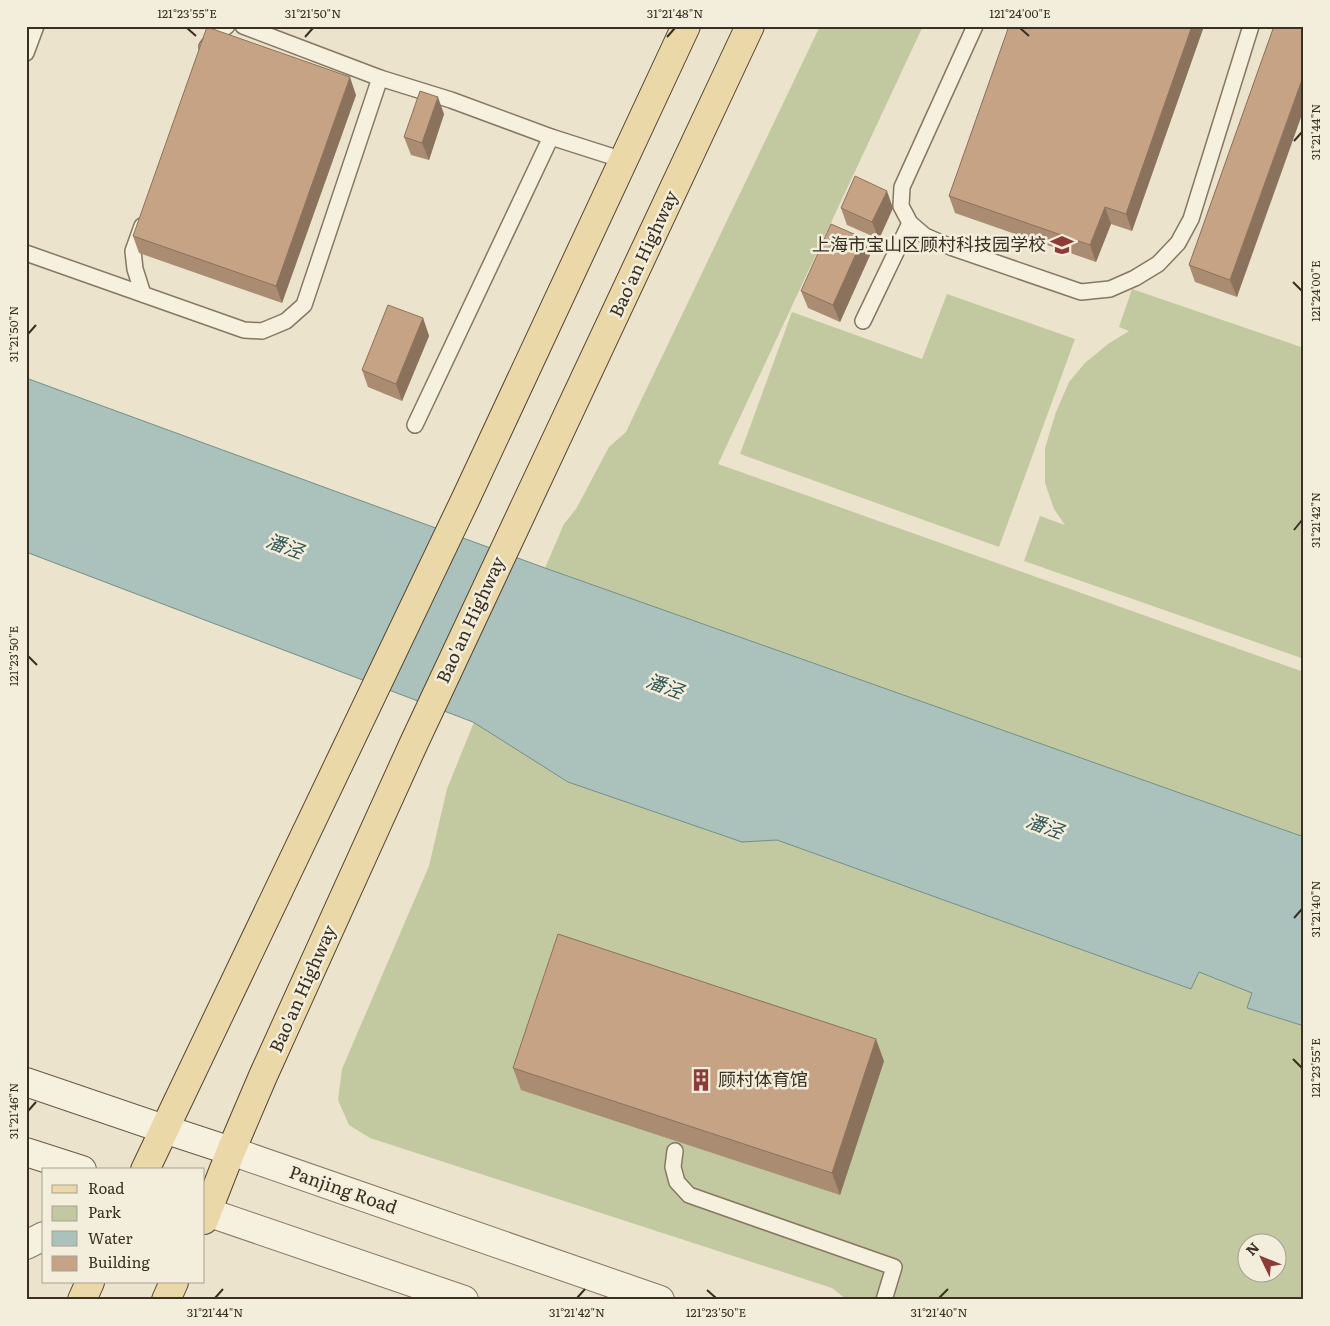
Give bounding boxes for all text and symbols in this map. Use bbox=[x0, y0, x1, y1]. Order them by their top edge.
text: 121°23'55"E bbox=[157, 4, 217, 22]
text: 31°21'50"N bbox=[285, 4, 341, 22]
text: 31°21'48"N bbox=[647, 4, 703, 22]
text: 121°24'00"E bbox=[989, 4, 1051, 22]
text: 31°21'44"N bbox=[1306, 104, 1324, 160]
street label: Bao'an Highway bbox=[601, 185, 684, 321]
place label: 上海市宝山区顾村科技园学校 bbox=[812, 230, 1046, 257]
school or university icon: 上海市宝山区顾村科技园学校 bbox=[1049, 232, 1075, 258]
text: 121°24'00"E bbox=[1306, 260, 1324, 322]
text: 31°21'50"N bbox=[4, 306, 22, 362]
text: 31°21'42"N bbox=[1306, 492, 1324, 548]
water label: 潘泾 bbox=[263, 525, 310, 565]
street label: Bao'an Highway bbox=[428, 551, 511, 687]
text: 121°23'50"E bbox=[4, 625, 22, 686]
water label: 潘泾 bbox=[643, 665, 690, 705]
water label: 潘泾 bbox=[1023, 805, 1070, 845]
text: 31°21'40"N bbox=[1306, 881, 1324, 937]
street label: Bao'an Highway bbox=[261, 920, 342, 1057]
text: 121°23'55"E bbox=[1306, 1038, 1324, 1098]
place label: 顾村体育馆 bbox=[718, 1065, 808, 1092]
building icon: 顾村体育馆 bbox=[688, 1067, 714, 1093]
text: 31°21'46"N bbox=[4, 1083, 22, 1139]
street label: Panjing Road bbox=[286, 1157, 401, 1220]
legend bbox=[42, 1168, 205, 1284]
text: Road bbox=[88, 1176, 124, 1199]
text: Park bbox=[88, 1200, 122, 1223]
text: Water bbox=[88, 1226, 133, 1249]
north arrow bbox=[1238, 1234, 1288, 1284]
text: N bbox=[1240, 1237, 1263, 1260]
text: Building bbox=[88, 1250, 150, 1273]
text: 31°21'44"N bbox=[187, 1303, 243, 1321]
text: 31°21'42"N bbox=[549, 1303, 605, 1321]
text: 121°23'50"E bbox=[686, 1303, 747, 1321]
text: 31°21'40"N bbox=[911, 1303, 967, 1321]

